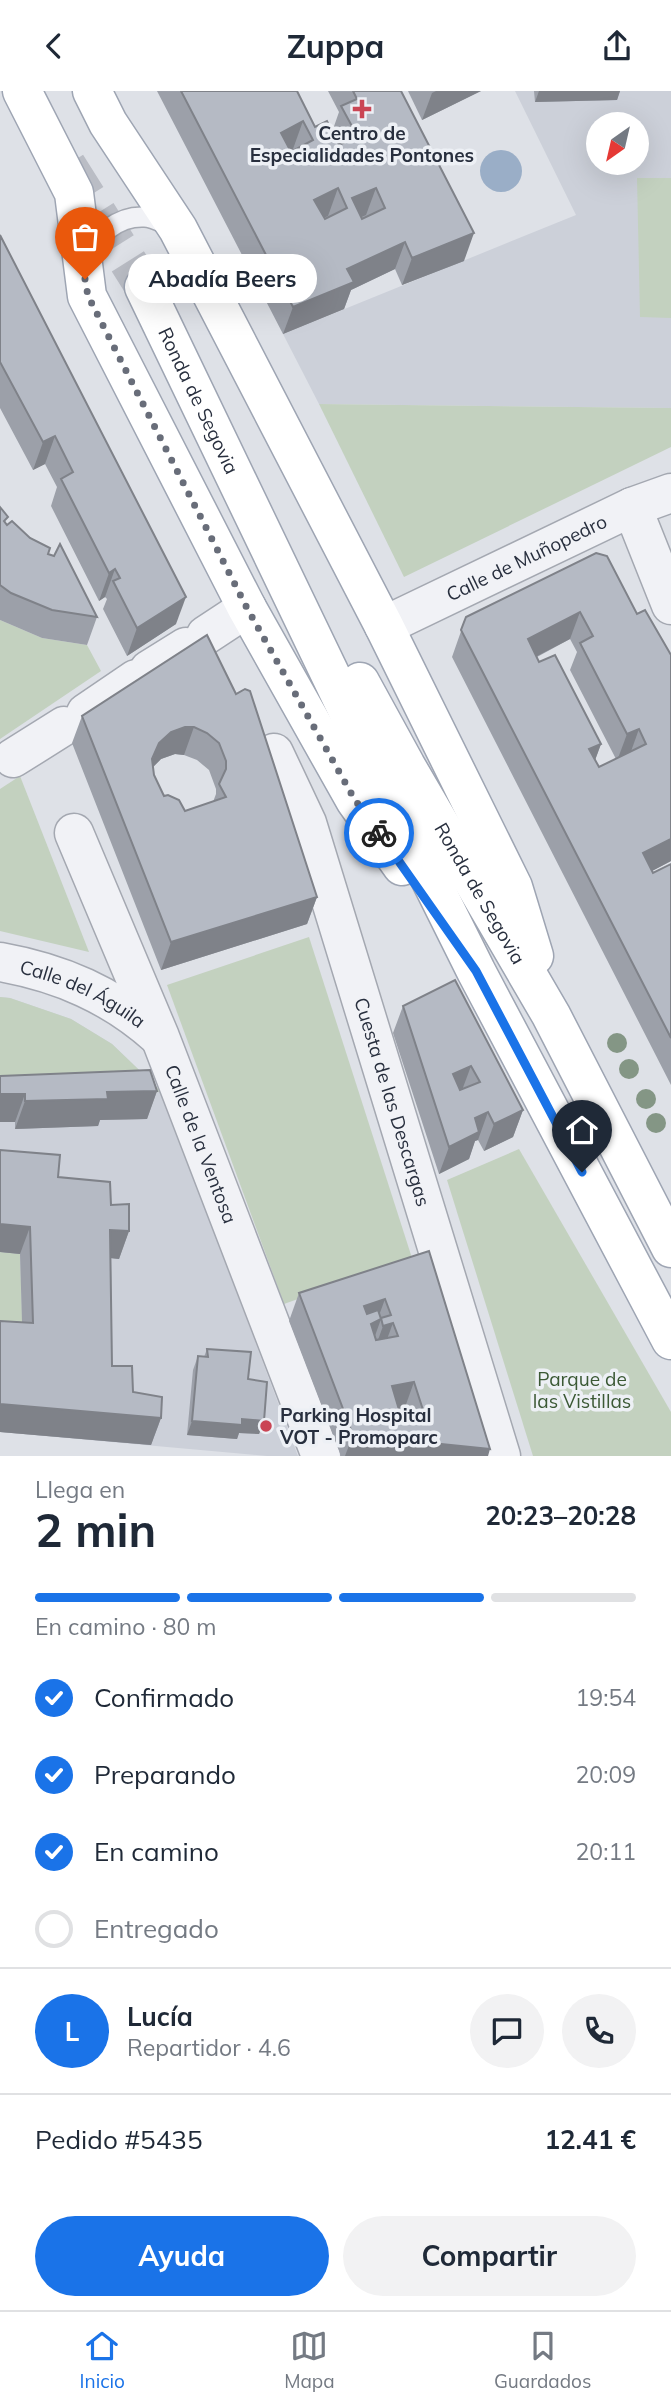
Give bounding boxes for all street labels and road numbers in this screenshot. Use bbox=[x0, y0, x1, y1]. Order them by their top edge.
street label: Ronda de Segovia bbox=[153, 323, 244, 478]
street label: Calle de Muñopedro bbox=[442, 509, 611, 606]
street label: Ronda de Segovia bbox=[430, 818, 531, 968]
street label: Calle del Águila bbox=[17, 954, 150, 1033]
street label: Cuesta de las Descargas bbox=[349, 994, 436, 1209]
street label: Calle de la Ventosa bbox=[160, 1061, 242, 1227]

